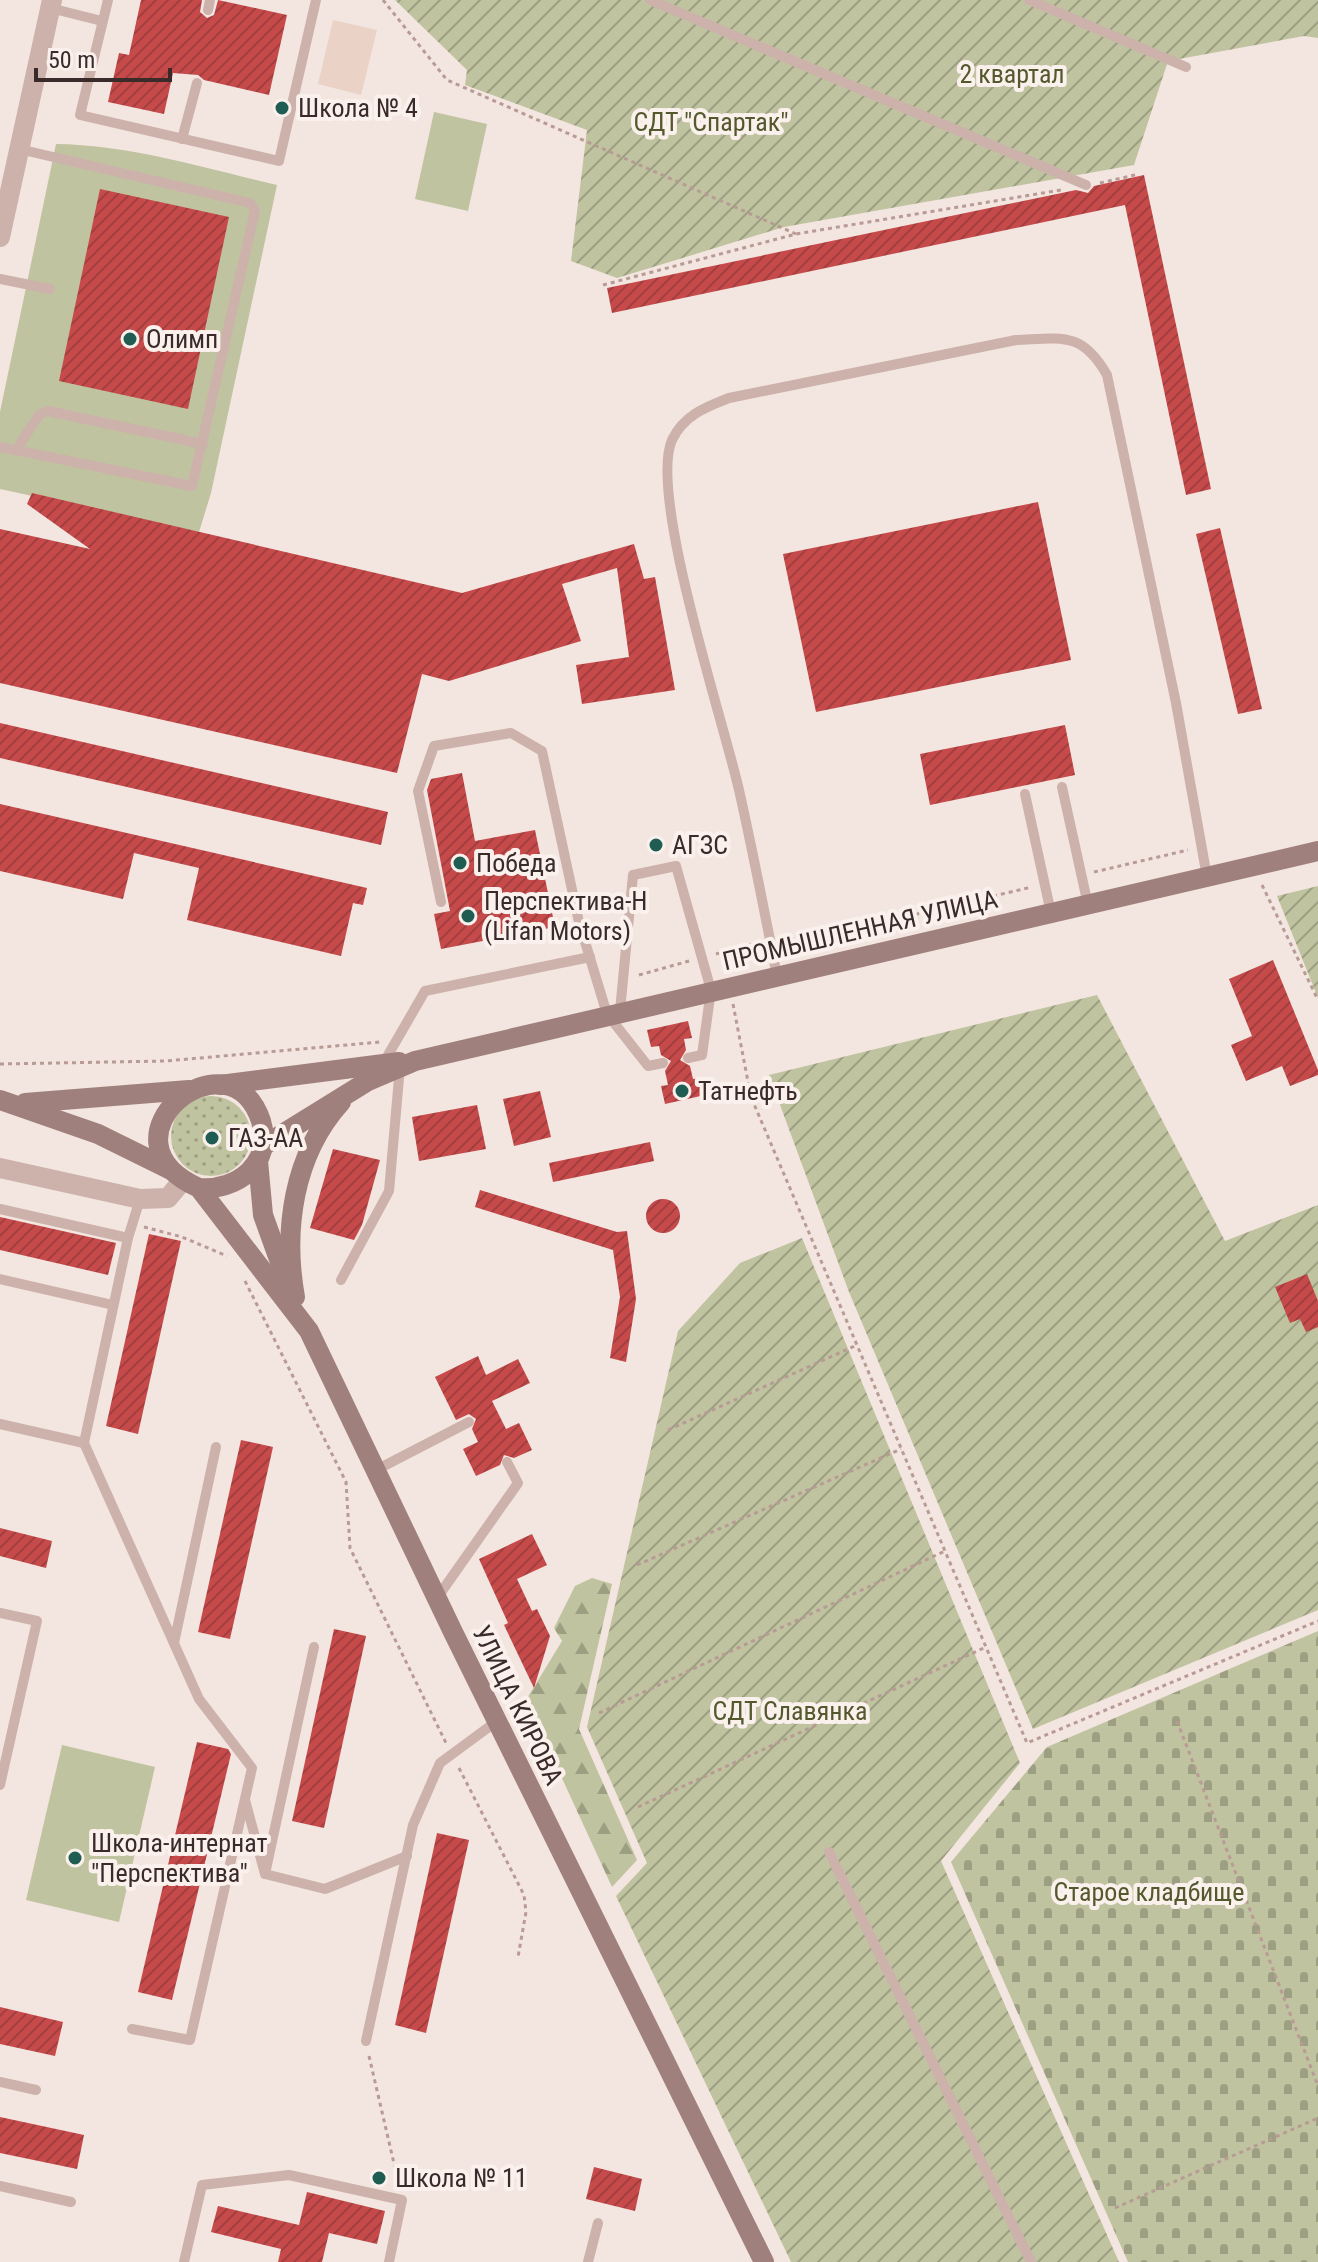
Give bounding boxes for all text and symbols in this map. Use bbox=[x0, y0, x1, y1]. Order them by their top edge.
scale bar bbox=[36, 32, 170, 82]
text: 50 m bbox=[48, 46, 95, 74]
park label: 2 квартал bbox=[959, 59, 1065, 89]
place label: Школа № 4 bbox=[298, 93, 418, 123]
marker: Школа № 4 bbox=[273, 99, 291, 117]
park label: СДТ "Спартак" bbox=[633, 107, 789, 137]
place label: Олимп bbox=[146, 324, 218, 354]
marker: Олимп bbox=[121, 330, 139, 348]
place label: АГЗС bbox=[672, 830, 728, 860]
marker: АГЗС bbox=[647, 836, 665, 854]
place label: Победа bbox=[476, 848, 556, 878]
marker: Победа bbox=[451, 854, 469, 872]
street label: ПРОМЫШЛЕННАЯ УЛИЦА bbox=[720, 884, 1000, 976]
place label: Перспектива-Н (Lifan Motors) bbox=[484, 886, 648, 946]
marker: Перспектива-Н (Lifan Motors) bbox=[459, 907, 477, 925]
place label: Татнефть bbox=[698, 1076, 798, 1106]
marker: Татнефть bbox=[673, 1082, 691, 1100]
place label: ГАЗ-АА bbox=[228, 1123, 303, 1153]
marker: ГАЗ-АА bbox=[203, 1129, 221, 1147]
street label: УЛИЦА КИРОВА bbox=[467, 1620, 569, 1790]
park label: СДТ Славянка bbox=[713, 1696, 867, 1726]
place label: Школа-интернат "Перспектива" bbox=[91, 1828, 268, 1888]
marker: Школа-интернат "Перспектива" bbox=[66, 1849, 84, 1867]
park label: Старое кладбище bbox=[1054, 1877, 1245, 1907]
place label: Школа № 11 bbox=[395, 2163, 528, 2193]
marker: Школа № 11 bbox=[370, 2169, 388, 2187]

